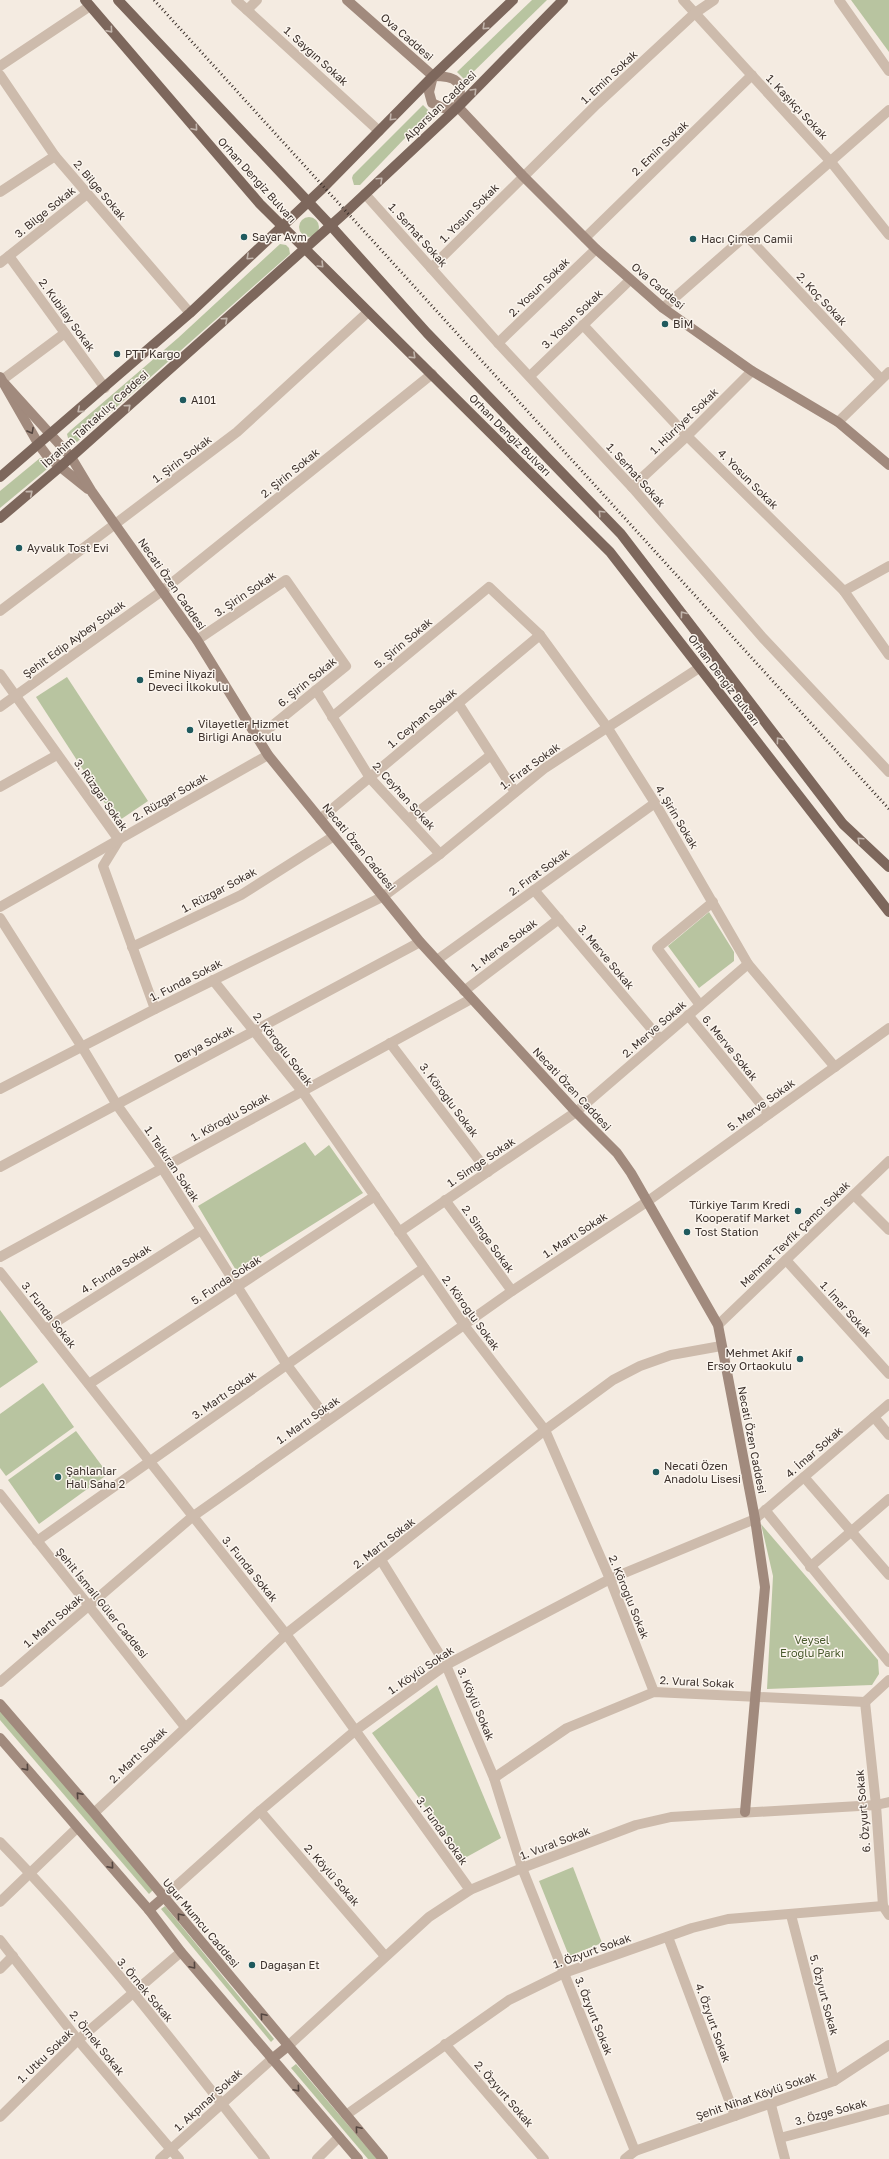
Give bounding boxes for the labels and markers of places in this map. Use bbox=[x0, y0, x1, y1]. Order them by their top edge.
place label: Sayar Avm bbox=[252, 230, 307, 243]
marker: Sayar Avm bbox=[239, 232, 249, 242]
place label: Hacı Çimen Camii bbox=[701, 232, 793, 245]
marker: Hacı Çimen Camii bbox=[688, 234, 698, 244]
place label: BİM bbox=[673, 317, 693, 330]
marker: BİM bbox=[660, 319, 670, 329]
place label: PTT Kargo bbox=[125, 347, 181, 360]
marker: PTT Kargo bbox=[112, 349, 122, 359]
place label: A101 bbox=[191, 393, 216, 406]
marker: A101 bbox=[178, 395, 188, 405]
place label: Ayvalık Tost Evi bbox=[27, 541, 109, 554]
marker: Ayvalık Tost Evi bbox=[14, 543, 24, 553]
place label: Emine Niyazi Deveci İlkokulu bbox=[148, 667, 229, 693]
marker: Emine Niyazi Deveci İlkokulu bbox=[135, 675, 145, 685]
place label: Vilayetler Hizmet Birliği Anaokulu bbox=[198, 717, 289, 743]
marker: Vilayetler Hizmet Birliği Anaokulu bbox=[185, 725, 195, 735]
place label: Türkiye Tarım Kredi Kooperatif Market bbox=[689, 1198, 790, 1224]
marker: Türkiye Tarım Kredi Kooperatif Market bbox=[793, 1206, 803, 1216]
place label: Tost Station bbox=[695, 1225, 758, 1238]
marker: Tost Station bbox=[682, 1227, 692, 1237]
place label: Mehmet Akif Ersoy Ortaokulu bbox=[707, 1346, 792, 1372]
marker: Mehmet Akif Ersoy Ortaokulu bbox=[795, 1354, 805, 1364]
place label: Necati Özen Anadolu Lisesi bbox=[664, 1459, 741, 1485]
place label: Şahlanlar Halı Saha 2 bbox=[66, 1464, 125, 1490]
marker: Necati Özen Anadolu Lisesi bbox=[651, 1467, 661, 1477]
marker: Şahlanlar Halı Saha 2 bbox=[53, 1472, 63, 1482]
place label: Dağaşan Et bbox=[260, 1958, 320, 1971]
marker: Dağaşan Et bbox=[247, 1960, 257, 1970]

